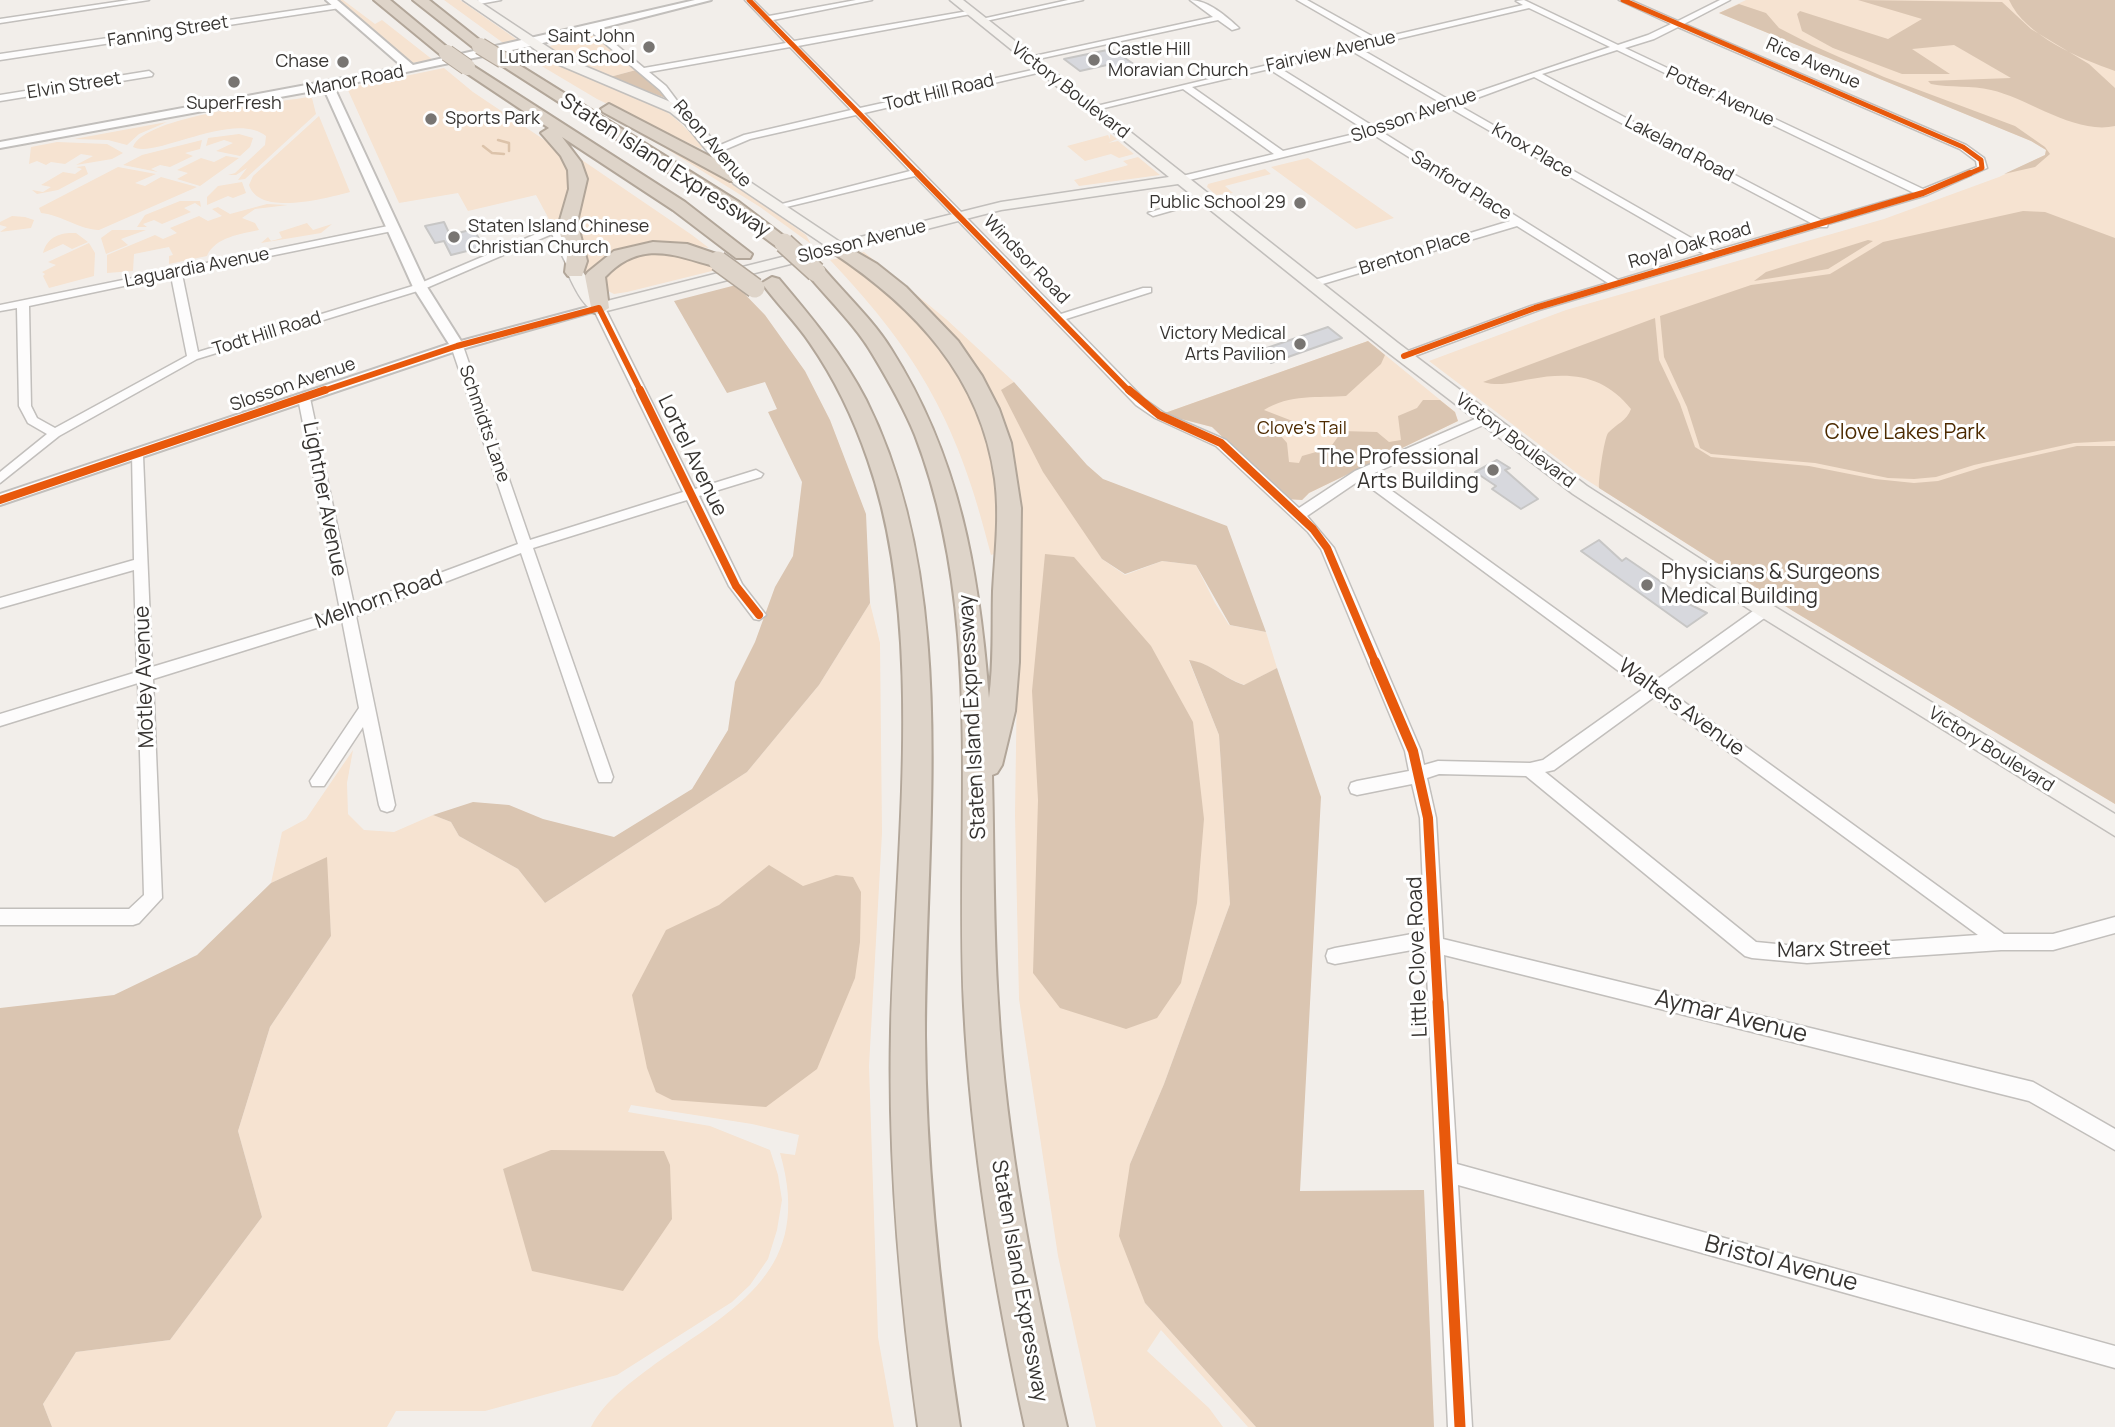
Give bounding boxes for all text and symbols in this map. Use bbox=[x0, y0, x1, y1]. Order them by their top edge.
street label: Fanning Street bbox=[106, 12, 230, 52]
place label: Saint John Lutheran School bbox=[499, 26, 635, 68]
street label: Fairview Avenue bbox=[1264, 27, 1398, 77]
street label: Rice Avenue bbox=[1762, 34, 1864, 94]
street label: Victory Boulevard bbox=[1007, 38, 1133, 144]
marker: Saint John Lutheran School bbox=[641, 39, 657, 55]
place label: Castle Hill Moravian Church bbox=[1108, 39, 1248, 82]
place label: Chase bbox=[275, 51, 329, 73]
marker: Castle Hill Moravian Church bbox=[1086, 52, 1102, 68]
marker: Chase bbox=[335, 54, 351, 70]
street label: Manor Road bbox=[304, 61, 406, 101]
street label: Potter Avenue bbox=[1662, 62, 1778, 132]
street label: Elvin Street bbox=[25, 68, 123, 104]
street label: Todt Hill Road bbox=[882, 70, 996, 116]
marker: SuperFresh bbox=[226, 74, 242, 90]
street label: Slosson Avenue bbox=[1348, 84, 1480, 148]
street label: Staten Island Expressway bbox=[555, 89, 775, 243]
place label: SuperFresh bbox=[186, 93, 282, 115]
street label: Reon Avenue bbox=[668, 96, 756, 192]
place label: Sports Park bbox=[445, 108, 540, 130]
marker: Sports Park bbox=[423, 111, 439, 127]
street label: Lakeland Road bbox=[1621, 111, 1737, 187]
street label: Knox Place bbox=[1488, 119, 1576, 183]
street label: Sanford Place bbox=[1407, 147, 1515, 225]
place label: Public School 29 bbox=[1150, 192, 1286, 214]
marker: Public School 29 bbox=[1292, 195, 1308, 211]
street label: Windsor Road bbox=[978, 211, 1074, 309]
place label: Staten Island Chinese Christian Church bbox=[468, 216, 649, 258]
street label: Slosson Avenue bbox=[796, 216, 928, 268]
street label: Royal Oak Road bbox=[1626, 218, 1754, 274]
street label: Brenton Place bbox=[1357, 226, 1473, 280]
marker: Staten Island Chinese Christian Church bbox=[446, 229, 462, 245]
street label: Laguardia Avenue bbox=[123, 243, 271, 293]
street label: Todt Hill Road bbox=[210, 307, 324, 361]
place label: Victory Medical Arts Pavilion bbox=[1160, 323, 1286, 366]
marker: Victory Medical Arts Pavilion bbox=[1292, 336, 1308, 352]
street label: Slosson Avenue bbox=[227, 353, 359, 417]
street label: Schmidts Lane bbox=[454, 363, 514, 485]
street label: Victory Boulevard bbox=[1451, 389, 1579, 493]
street label: Lortel Avenue bbox=[652, 391, 732, 521]
park label: Clove's Tail bbox=[1257, 418, 1347, 440]
street label: Lightner Avenue bbox=[297, 419, 351, 579]
park label: Clove Lakes Park bbox=[1825, 420, 1985, 446]
place label: The Professional Arts Building bbox=[1317, 445, 1479, 495]
marker: The Professional Arts Building bbox=[1485, 462, 1501, 478]
place label: Physicians & Surgeons Medical Building bbox=[1661, 560, 1880, 610]
street label: Melhorn Road bbox=[312, 565, 446, 635]
marker: Physicians & Surgeons Medical Building bbox=[1639, 577, 1655, 593]
street label: Staten Island Expressway bbox=[954, 594, 992, 840]
street label: Motley Avenue bbox=[130, 605, 160, 749]
street label: Walters Avenue bbox=[1613, 654, 1749, 762]
street label: Victory Boulevard bbox=[1924, 703, 2058, 797]
street label: Little Clove Road bbox=[1403, 876, 1433, 1038]
street label: Marx Street bbox=[1777, 936, 1891, 964]
street label: Aymar Avenue bbox=[1652, 984, 1810, 1050]
street label: Staten Island Expressway bbox=[985, 1158, 1053, 1404]
street label: Bristol Avenue bbox=[1701, 1230, 1861, 1298]

